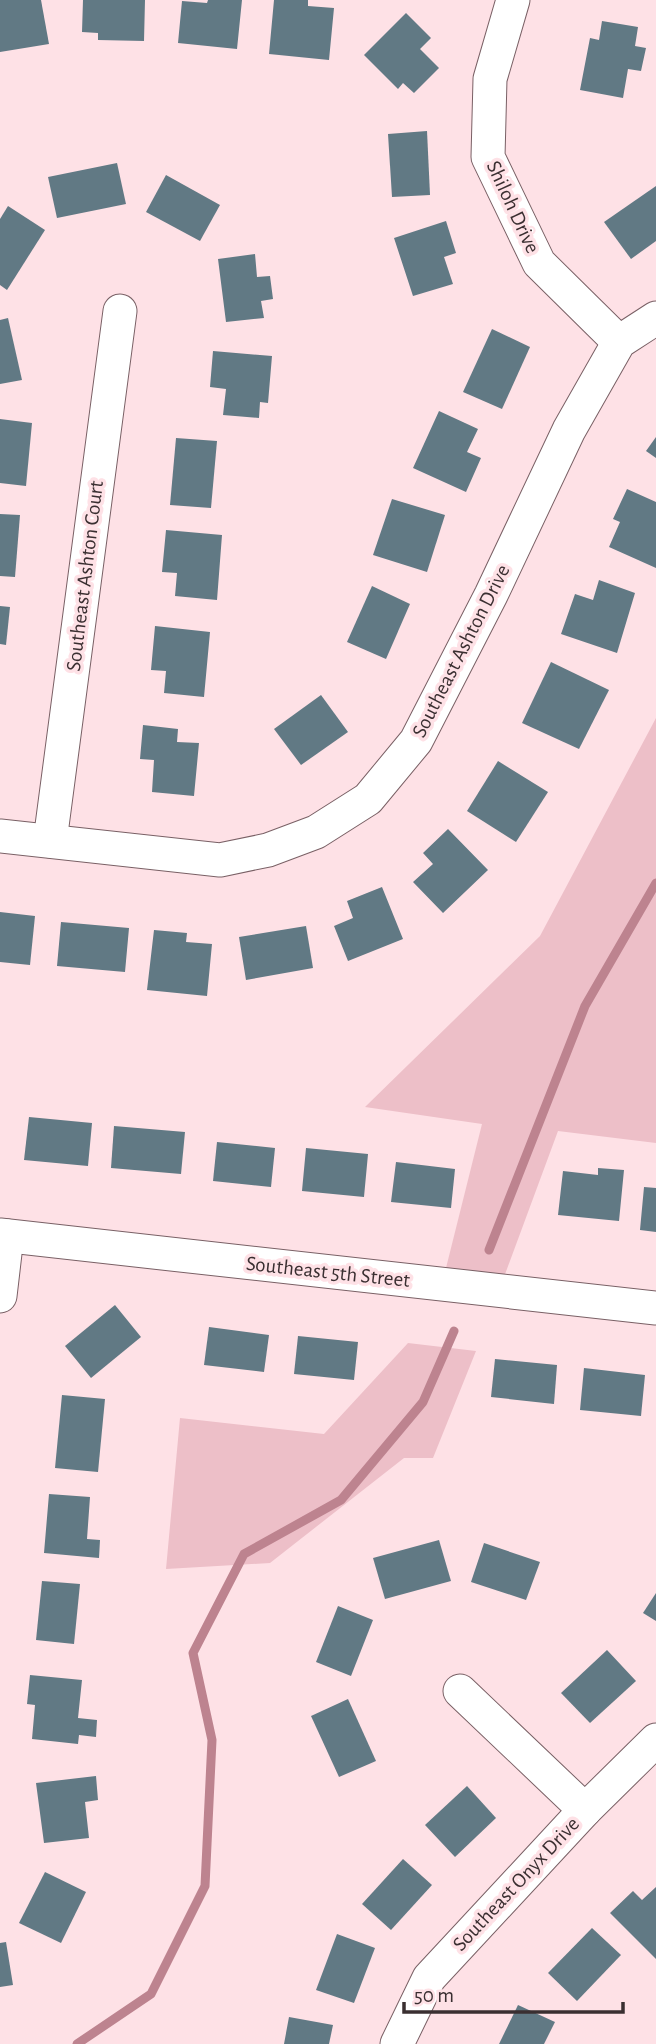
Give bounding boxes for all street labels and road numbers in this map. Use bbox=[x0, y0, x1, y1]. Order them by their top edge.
street label: Shiloh Drive bbox=[483, 158, 543, 256]
street label: Southeast Ashton Court bbox=[63, 479, 107, 673]
street label: Southeast Ashton Drive bbox=[408, 561, 514, 741]
street label: Southeast 5th Street bbox=[245, 1253, 411, 1291]
street label: Southeast Onyx Drive bbox=[449, 1813, 583, 1955]

